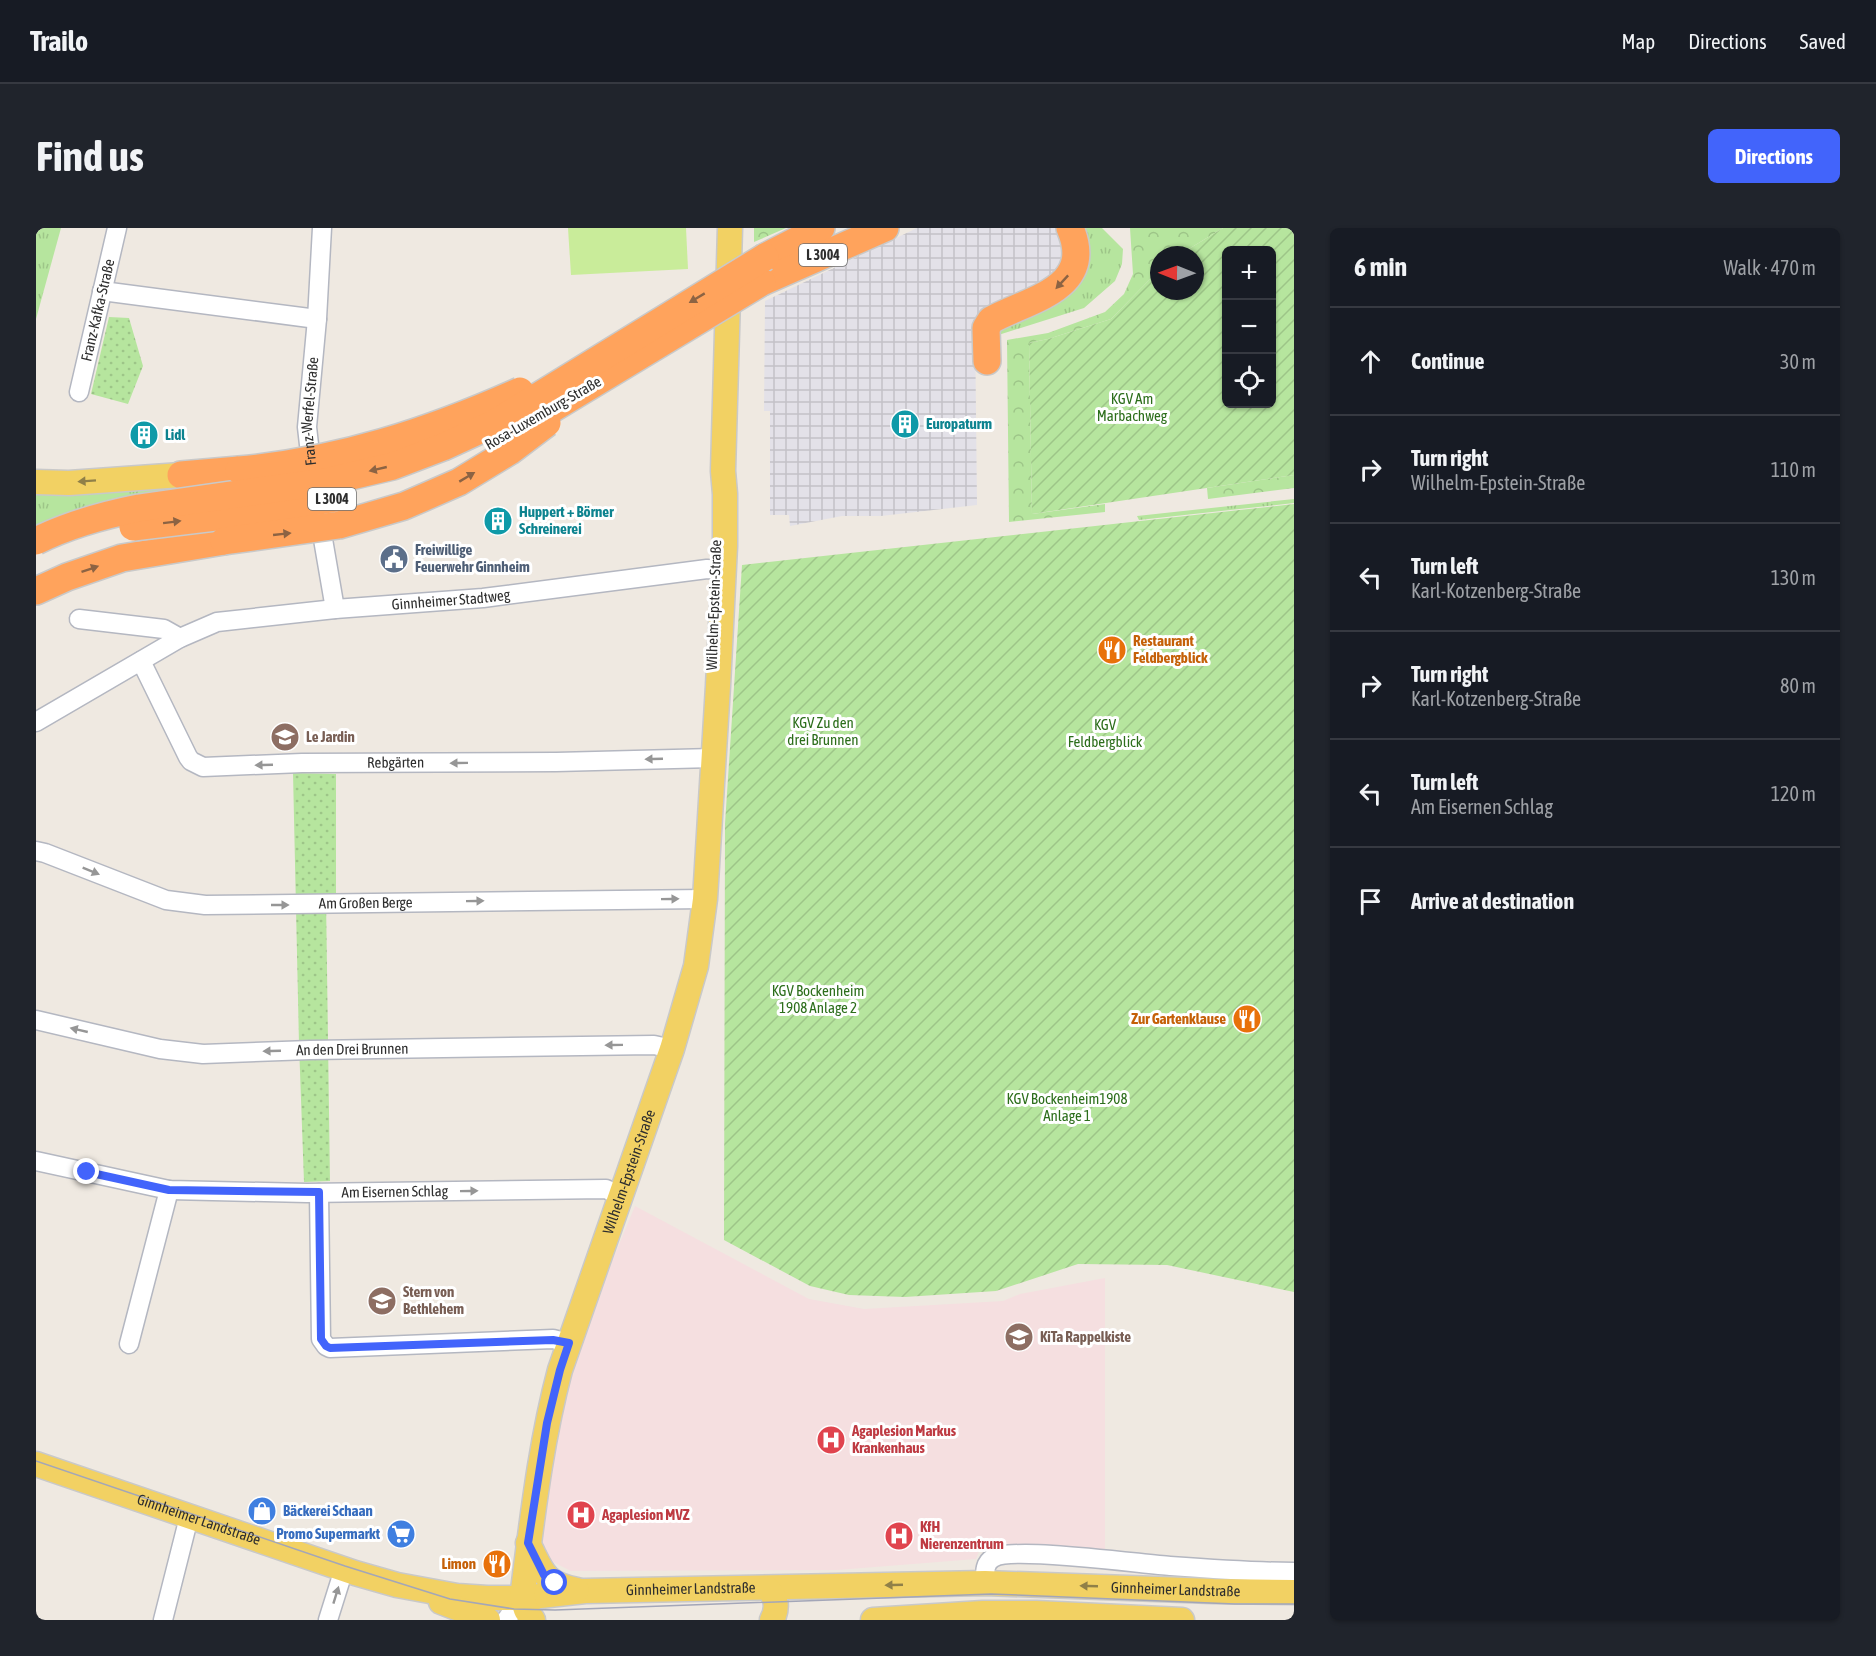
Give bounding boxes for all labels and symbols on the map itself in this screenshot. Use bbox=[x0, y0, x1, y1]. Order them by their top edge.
road number: L 3004 bbox=[799, 244, 847, 266]
north arrow bbox=[1150, 246, 1204, 300]
street label: Franz-Kafka-Straße bbox=[77, 257, 118, 363]
one-way arrow bbox=[1055, 274, 1069, 289]
one-way arrow bbox=[689, 292, 705, 303]
street label: Franz-Werfel-Straße bbox=[297, 356, 321, 467]
street label: Rosa-Luxemburg-Straße bbox=[482, 372, 604, 453]
park label: KGV Am Marbachweg bbox=[1097, 390, 1168, 424]
building icon: Europaturm bbox=[889, 408, 921, 440]
place label: Europaturm bbox=[926, 415, 992, 432]
building icon: Lidl bbox=[128, 419, 160, 451]
place label: Lidl bbox=[165, 426, 186, 443]
one-way arrow bbox=[369, 465, 388, 475]
one-way arrow bbox=[459, 471, 475, 482]
one-way arrow bbox=[77, 477, 96, 486]
road number: L 3004 bbox=[308, 488, 356, 510]
place label: Huppert + Börner Schreinerei bbox=[519, 503, 614, 537]
building icon: Huppert + Börner Schreinerei bbox=[482, 505, 514, 537]
one-way arrow bbox=[163, 517, 182, 527]
one-way arrow bbox=[273, 529, 292, 539]
street label: Wilhelm-Epstein-Straße bbox=[703, 539, 724, 671]
place label: Freiwillige Feuerwehr Ginnheim bbox=[415, 541, 530, 575]
public building icon: Freiwillige Feuerwehr Ginnheim bbox=[378, 543, 410, 575]
one-way arrow bbox=[81, 563, 99, 573]
street label: Ginnheimer Stadtweg bbox=[391, 586, 512, 613]
place label: Restaurant Feldbergblick bbox=[1133, 632, 1208, 666]
restaurant icon: Restaurant Feldbergblick bbox=[1096, 634, 1128, 666]
park label: KGV Zu den drei Brunnen bbox=[787, 714, 859, 748]
park label: KGV Feldbergblick bbox=[1068, 716, 1143, 750]
school or university icon: Le Jardin bbox=[269, 721, 301, 753]
place label: Le Jardin bbox=[306, 728, 355, 745]
street label: Rebgärten bbox=[367, 754, 424, 771]
one-way arrow bbox=[645, 754, 664, 763]
one-way arrow bbox=[450, 758, 469, 768]
one-way arrow bbox=[255, 760, 274, 769]
one-way arrow bbox=[82, 866, 100, 876]
street label: Am Großen Berge bbox=[319, 894, 413, 912]
one-way arrow bbox=[661, 894, 680, 904]
one-way arrow bbox=[466, 896, 485, 906]
one-way arrow bbox=[271, 900, 290, 910]
park label: KGV Bockenheim 1908 Anlage 2 bbox=[772, 982, 864, 1016]
restaurant icon: Zur Gartenklause bbox=[1231, 1003, 1263, 1035]
place label: Zur Gartenklause bbox=[1131, 1010, 1226, 1027]
one-way arrow bbox=[69, 1025, 88, 1034]
street label: An den Drei Brunnen bbox=[296, 1040, 409, 1059]
one-way arrow bbox=[604, 1041, 623, 1050]
one-way arrow bbox=[262, 1046, 281, 1056]
park label: KGV Bockenheim1908 Anlage 1 bbox=[1007, 1090, 1127, 1124]
street label: Wilhelm-Epstein-Straße bbox=[599, 1107, 658, 1236]
route end bbox=[73, 1158, 99, 1184]
street label: Am Eisernen Schlag bbox=[341, 1182, 449, 1201]
one-way arrow bbox=[460, 1186, 479, 1196]
place label: Stern von Bethlehem bbox=[403, 1283, 464, 1317]
school or university icon: Stern von Bethlehem bbox=[366, 1285, 398, 1317]
school or university icon: KiTa Rappelkiste bbox=[1003, 1321, 1035, 1353]
place label: KiTa Rappelkiste bbox=[1040, 1328, 1131, 1345]
place label: Agaplesion Markus Krankenhaus bbox=[851, 1422, 957, 1456]
hospital icon: Agaplesion Markus Krankenhaus bbox=[815, 1424, 847, 1456]
street label: Ginnheimer Landstraße bbox=[135, 1490, 263, 1548]
shop icon: Bäckerei Schaan bbox=[246, 1495, 278, 1527]
hospital icon: Agaplesion MVZ bbox=[565, 1499, 597, 1531]
place label: Bäckerei Schaan bbox=[283, 1502, 373, 1519]
place label: Agaplesion MVZ bbox=[601, 1506, 690, 1523]
supermarket icon: Promo Supermarkt bbox=[385, 1518, 417, 1550]
place label: KfH Nierenzentrum bbox=[920, 1518, 1004, 1552]
hospital icon: KfH Nierenzentrum bbox=[883, 1520, 915, 1552]
place label: Promo Supermarkt bbox=[276, 1525, 381, 1542]
restaurant icon: Limon bbox=[481, 1548, 513, 1580]
place label: Limon bbox=[442, 1555, 476, 1572]
route start bbox=[541, 1569, 567, 1595]
street label: Ginnheimer Landstraße bbox=[1111, 1578, 1241, 1599]
street label: Ginnheimer Landstraße bbox=[626, 1579, 756, 1598]
one-way arrow bbox=[884, 1580, 903, 1589]
one-way arrow bbox=[1079, 1582, 1098, 1591]
one-way arrow bbox=[332, 1586, 341, 1604]

